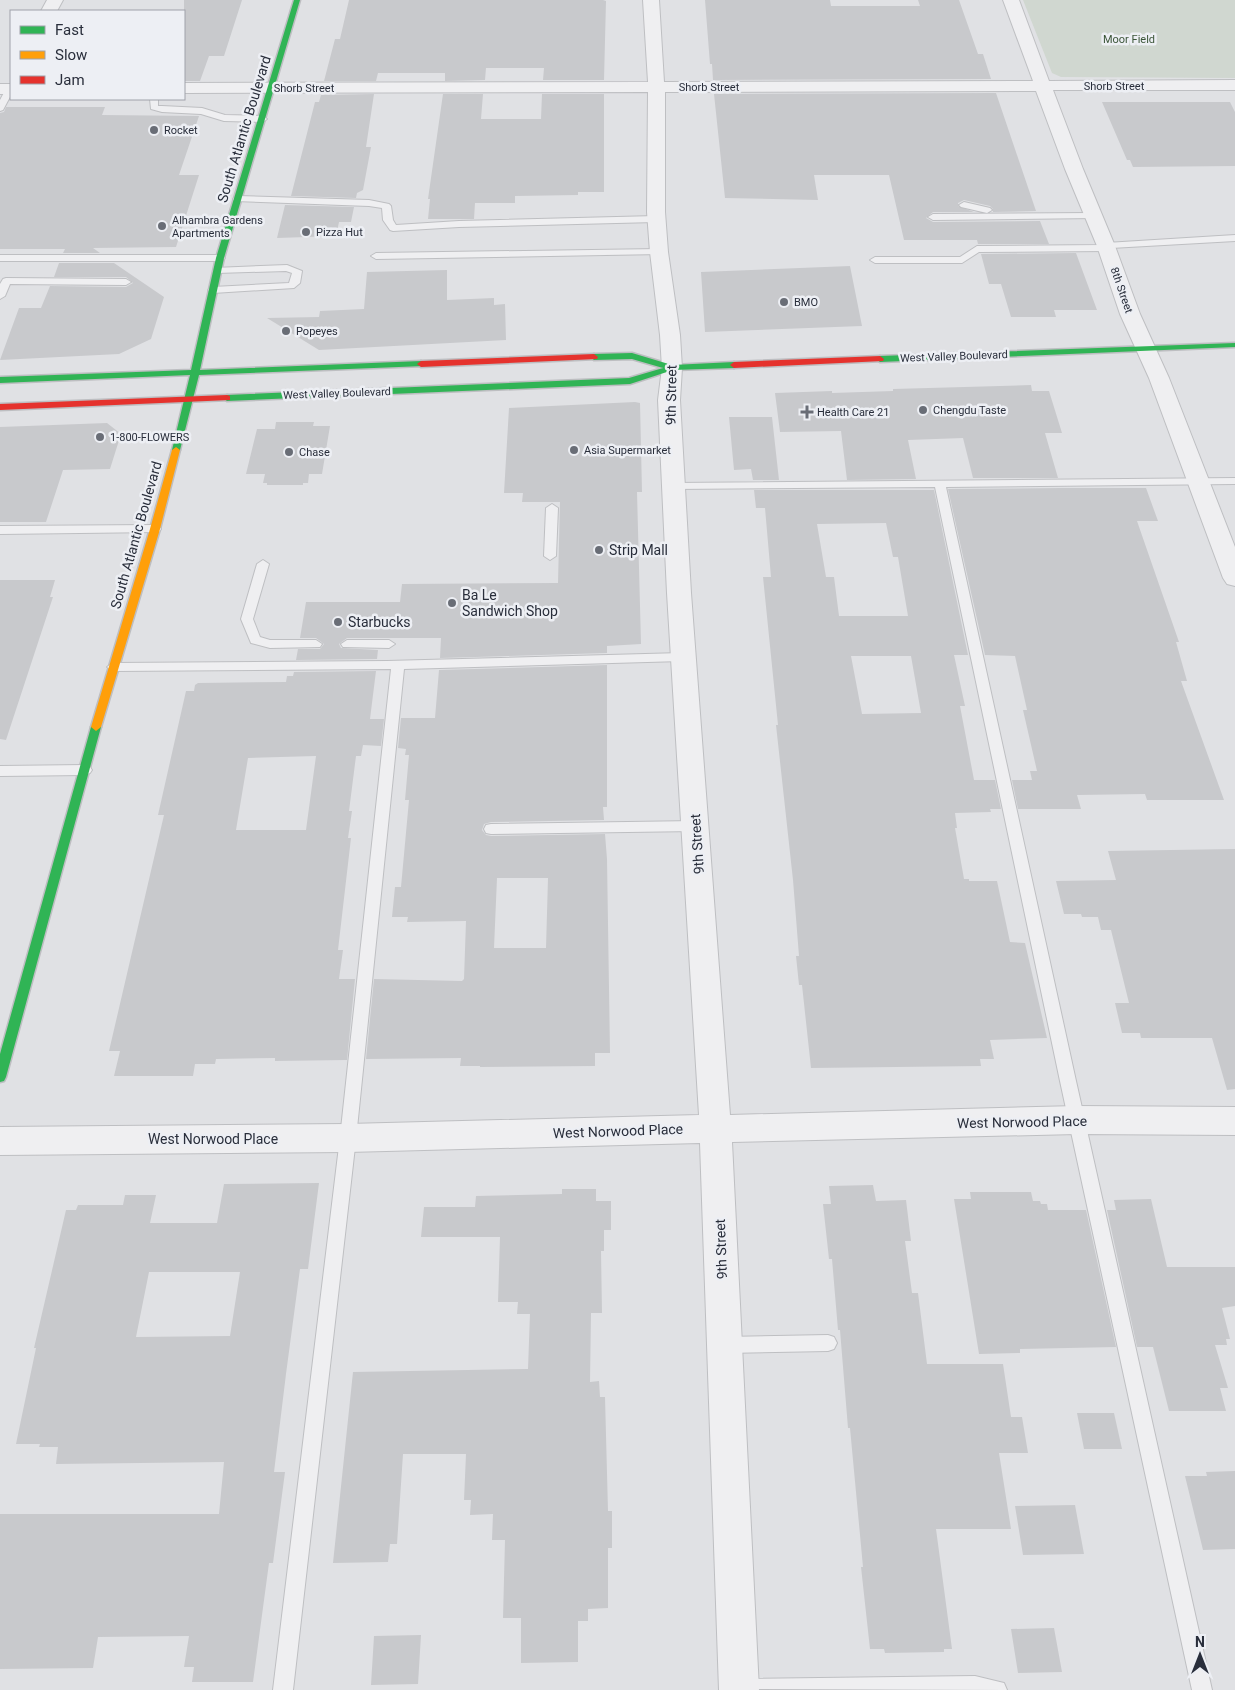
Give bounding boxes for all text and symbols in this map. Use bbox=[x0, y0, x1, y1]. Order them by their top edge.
legend bbox=[10, 10, 185, 100]
text: Fast bbox=[55, 21, 84, 39]
park label: Moor Field bbox=[1103, 33, 1155, 46]
text: Slow bbox=[55, 46, 87, 64]
street label: South Atlantic Boulevard bbox=[214, 54, 274, 204]
text: Jam bbox=[55, 71, 85, 89]
street label: Shorb Street bbox=[1084, 80, 1145, 93]
street label: Shorb Street bbox=[679, 81, 740, 94]
street label: Shorb Street bbox=[274, 82, 335, 95]
marker: Rocket bbox=[148, 124, 160, 136]
place label: Rocket bbox=[164, 124, 198, 137]
place label: Alhambra Gardens Apartments bbox=[172, 214, 263, 240]
marker: Alhambra Gardens Apartments bbox=[156, 220, 168, 232]
marker: Pizza Hut bbox=[300, 226, 312, 238]
place label: Pizza Hut bbox=[316, 226, 363, 239]
street label: 8th Street bbox=[1108, 266, 1136, 315]
marker: BMO bbox=[778, 296, 790, 308]
place label: BMO bbox=[794, 296, 818, 309]
marker: Popeyes bbox=[280, 325, 292, 337]
place label: Popeyes bbox=[296, 325, 338, 338]
street label: West Valley Boulevard bbox=[900, 348, 1008, 365]
street label: 9th Street bbox=[662, 364, 680, 425]
street label: West Valley Boulevard bbox=[283, 385, 391, 402]
marker: Chengdu Taste bbox=[917, 404, 929, 416]
place label: Chengdu Taste bbox=[933, 404, 1006, 417]
marker: Health Care 21 bbox=[801, 406, 813, 418]
place label: Health Care 21 bbox=[817, 406, 889, 419]
marker: 1-800-FLOWERS bbox=[94, 431, 106, 443]
place label: 1-800-FLOWERS bbox=[110, 431, 190, 444]
marker: Asia Supermarket bbox=[568, 444, 580, 456]
place label: Asia Supermarket bbox=[584, 444, 671, 457]
marker: Chase bbox=[283, 446, 295, 458]
place label: Chase bbox=[299, 446, 330, 459]
street label: South Atlantic Boulevard bbox=[107, 459, 165, 611]
place label: Strip Mall bbox=[609, 542, 668, 558]
marker: Strip Mall bbox=[593, 544, 605, 556]
place label: Ba Le Sandwich Shop bbox=[462, 587, 558, 619]
marker: Ba Le Sandwich Shop bbox=[446, 597, 458, 609]
place label: Starbucks bbox=[348, 614, 410, 630]
marker: Starbucks bbox=[332, 616, 344, 628]
street label: 9th Street bbox=[687, 813, 707, 875]
street label: West Norwood Place bbox=[957, 1113, 1087, 1131]
street label: West Norwood Place bbox=[553, 1121, 683, 1141]
street label: West Norwood Place bbox=[148, 1131, 278, 1147]
street label: 9th Street bbox=[712, 1218, 730, 1280]
north arrow bbox=[1175, 1630, 1225, 1680]
text: N bbox=[1195, 1634, 1205, 1650]

